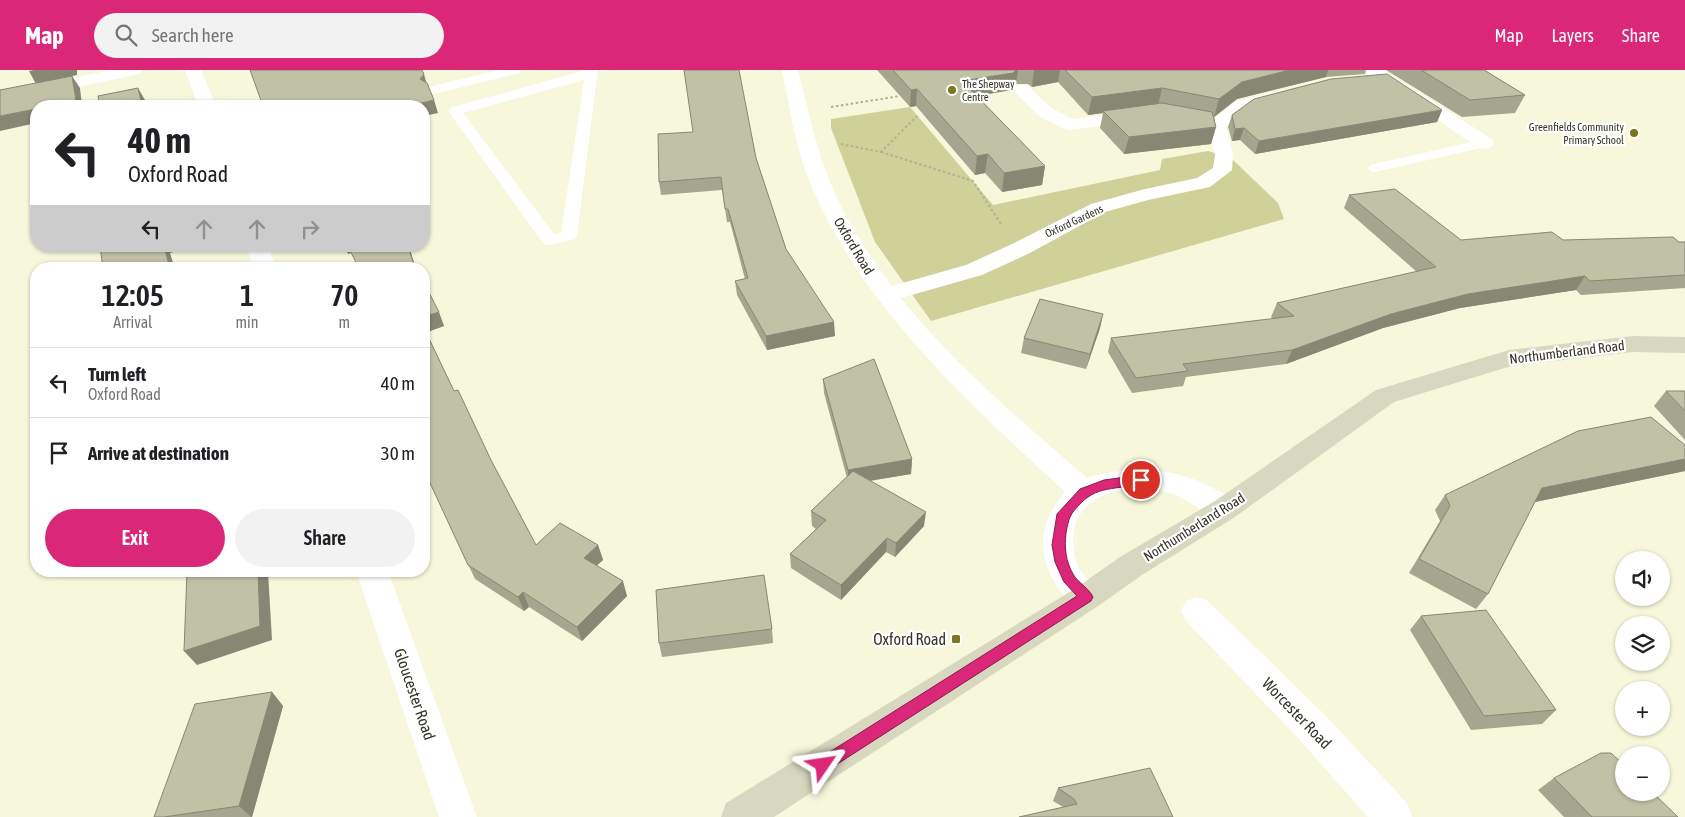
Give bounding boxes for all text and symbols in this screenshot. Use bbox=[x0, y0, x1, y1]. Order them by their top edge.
search box bbox=[94, 13, 444, 58]
icon: search bbox=[112, 21, 140, 49]
text: Map bbox=[25, 22, 64, 49]
text: Search here bbox=[152, 24, 234, 46]
text: Map bbox=[1494, 25, 1523, 46]
text: Layers bbox=[1551, 25, 1594, 46]
text: Share bbox=[1622, 25, 1660, 46]
place label: The Shepway Centre bbox=[962, 78, 1015, 103]
marker: The Shepway Centre bbox=[946, 84, 958, 96]
icon: left bbox=[45, 120, 110, 185]
text: 40 m bbox=[128, 120, 191, 160]
place label: Greenfields Community Primary School bbox=[1529, 121, 1624, 146]
marker: Greenfields Community Primary School bbox=[1628, 127, 1640, 139]
text: Oxford Road bbox=[128, 161, 228, 187]
street label: Oxford Gardens bbox=[1043, 202, 1105, 240]
icon: left bbox=[137, 215, 165, 243]
icon: ahead bbox=[190, 215, 218, 243]
icon: ahead bbox=[243, 215, 271, 243]
icon: right bbox=[296, 215, 324, 243]
street label: Oxford Road bbox=[831, 215, 877, 277]
text: 12:05 bbox=[102, 278, 164, 312]
text: 1 bbox=[240, 278, 254, 312]
text: 70 bbox=[330, 278, 358, 312]
text: Arrival bbox=[113, 313, 152, 331]
text: min bbox=[236, 313, 259, 331]
text: m bbox=[338, 313, 350, 331]
street label: Northumberland Road bbox=[1509, 337, 1625, 367]
text: Turn left bbox=[88, 363, 146, 385]
icon: left bbox=[45, 369, 73, 397]
text: 40 m bbox=[381, 372, 415, 394]
text: Oxford Road bbox=[88, 385, 161, 403]
icon: arrive bbox=[45, 439, 73, 467]
text: Arrive at destination bbox=[88, 442, 229, 464]
text: 30 m bbox=[381, 442, 415, 464]
pin bbox=[1120, 459, 1162, 501]
icon: arrive bbox=[1127, 466, 1155, 494]
street label: Northumberland Road bbox=[1141, 490, 1247, 564]
button: Exit bbox=[45, 509, 225, 567]
button: Share bbox=[235, 509, 415, 567]
map controls bbox=[1615, 551, 1670, 801]
button: sound bbox=[1615, 551, 1670, 606]
button: layers bbox=[1615, 616, 1670, 671]
place label: Oxford Road bbox=[873, 630, 946, 648]
marker: Oxford Road bbox=[950, 633, 962, 645]
street label: Gloucester Road bbox=[391, 646, 439, 742]
street label: Worcester Road bbox=[1259, 674, 1335, 752]
button: + bbox=[1615, 681, 1670, 736]
position arrow bbox=[796, 738, 848, 790]
button: − bbox=[1615, 746, 1670, 801]

